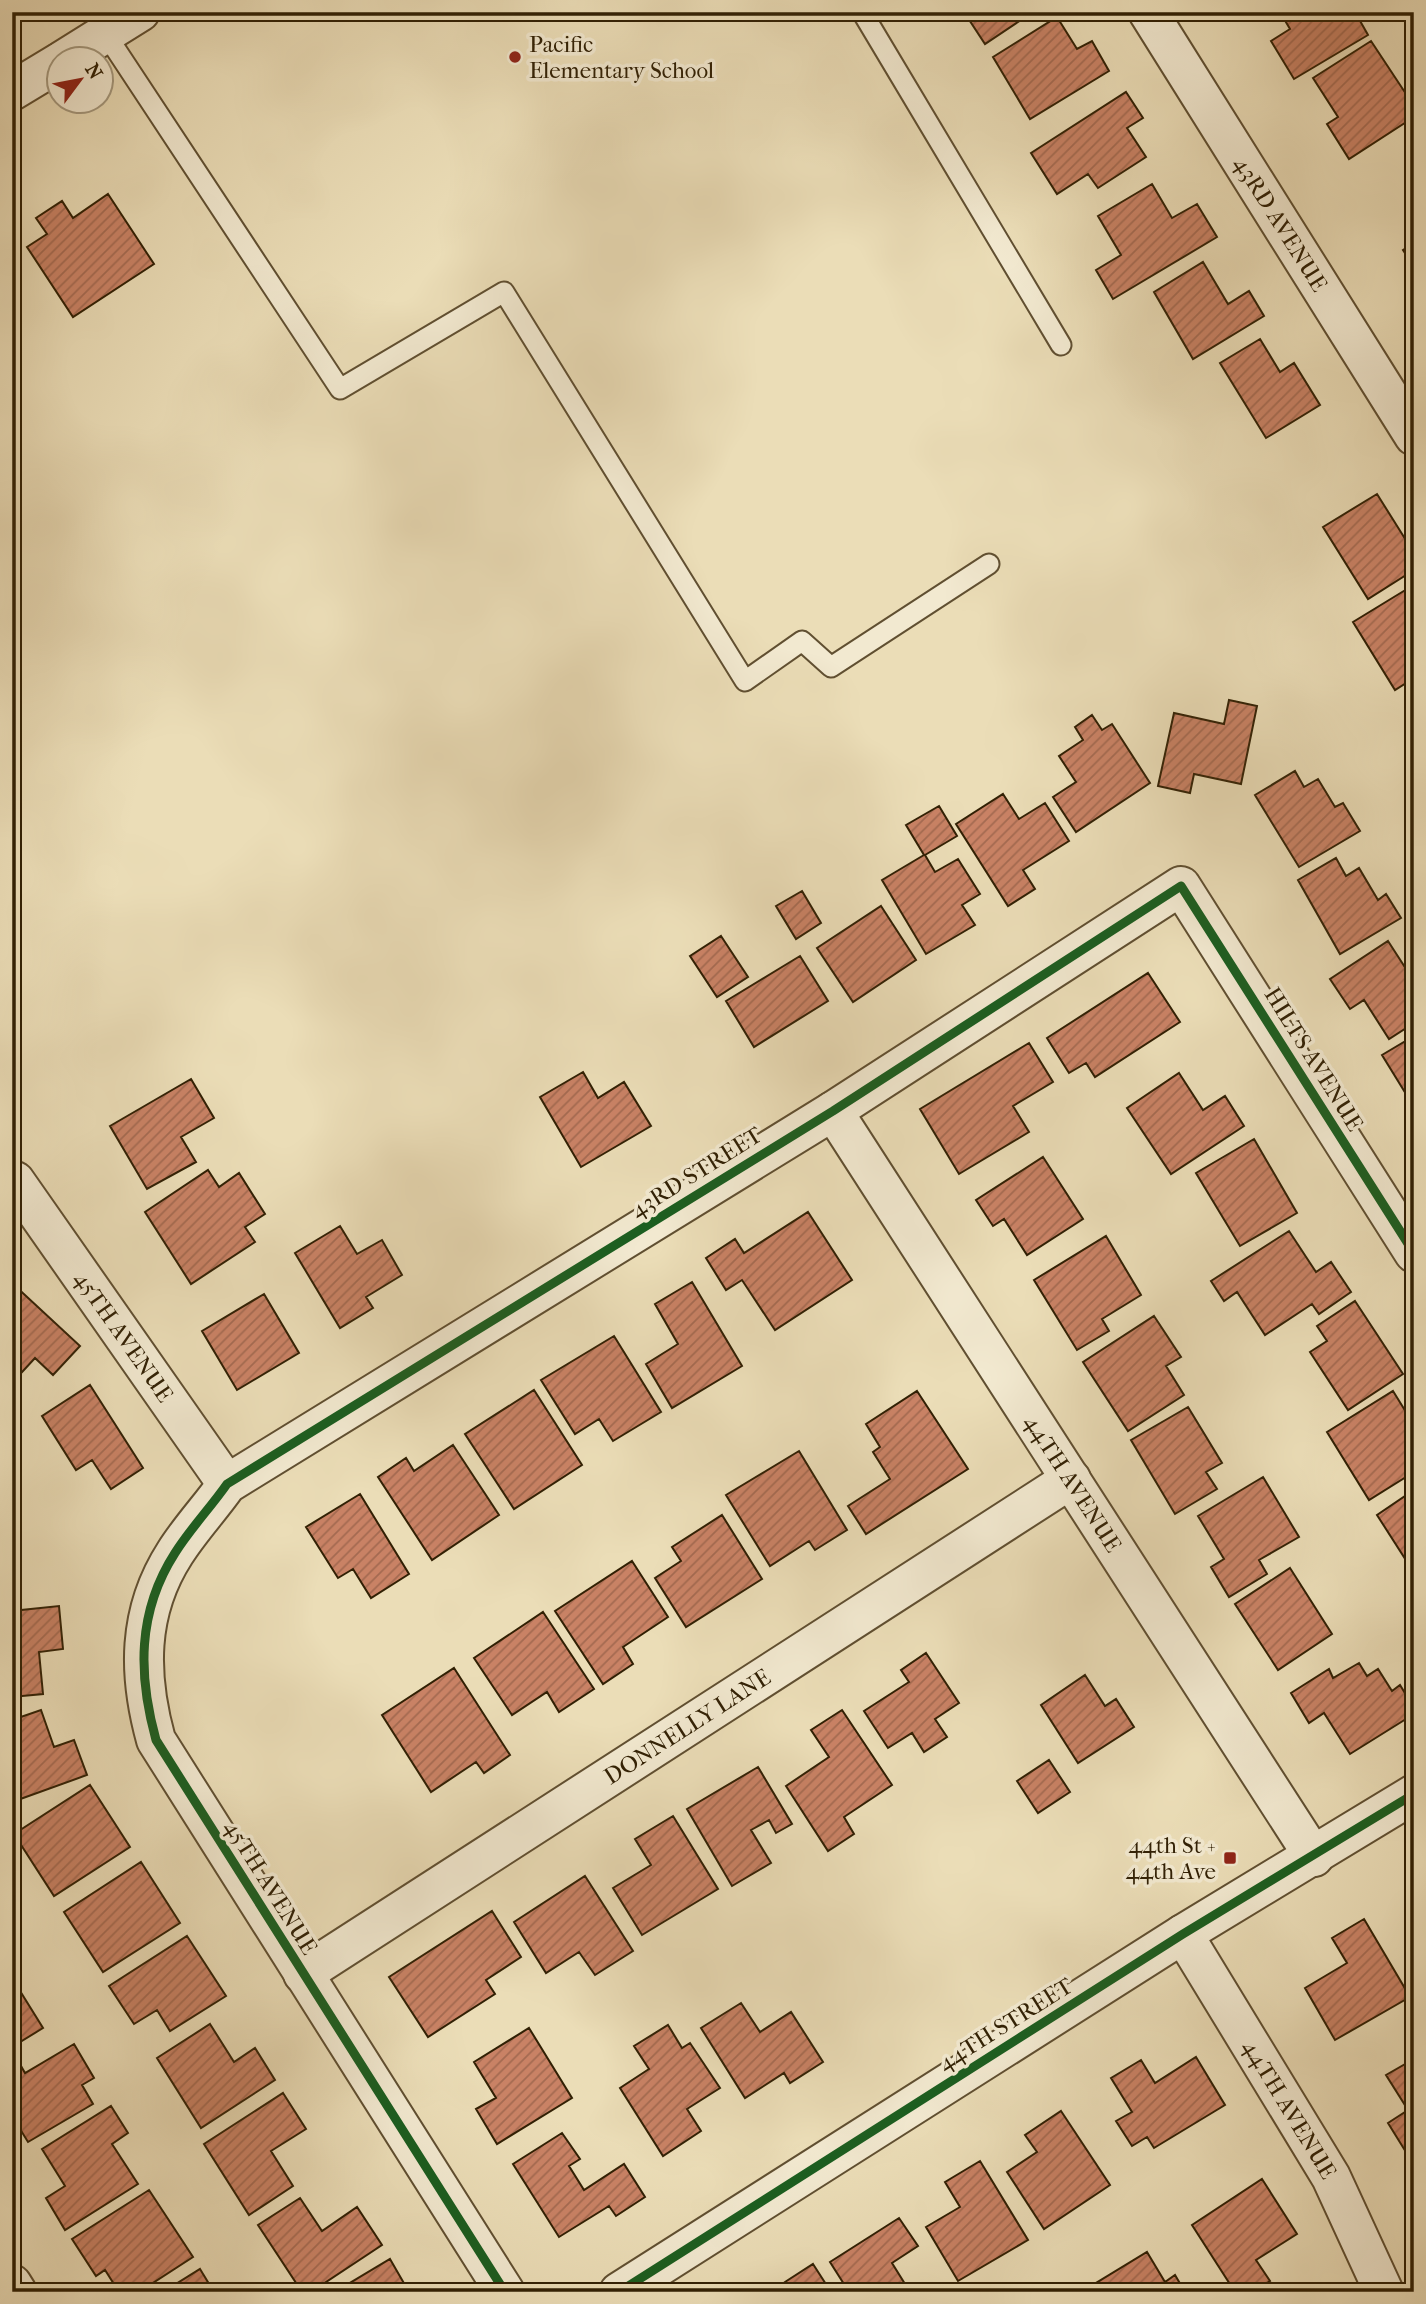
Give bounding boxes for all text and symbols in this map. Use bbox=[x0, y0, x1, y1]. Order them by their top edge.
place label: Pacific Elementary School bbox=[529, 31, 715, 84]
north arrow bbox=[46, 46, 116, 116]
marker: Pacific Elementary School bbox=[507, 49, 523, 65]
text: N bbox=[80, 60, 107, 84]
street label: 43RD AVENUE bbox=[1228, 152, 1333, 297]
street label: HILTS AVENUE bbox=[1259, 982, 1369, 1136]
street label: 43RD STREET bbox=[626, 1121, 767, 1224]
street label: 45TH AVENUE bbox=[68, 1266, 178, 1407]
street label: 44TH AVENUE bbox=[1019, 1410, 1127, 1557]
street label: DONNELLY LANE bbox=[599, 1663, 776, 1790]
street label: 45TH AVENUE bbox=[218, 1815, 323, 1959]
place label: 44th St + 44th Ave bbox=[1126, 1832, 1216, 1885]
marker: 44th St + 44th Ave bbox=[1222, 1850, 1238, 1866]
street label: 44TH STREET bbox=[933, 1972, 1078, 2077]
street label: 44TH AVENUE bbox=[1237, 2035, 1342, 2184]

